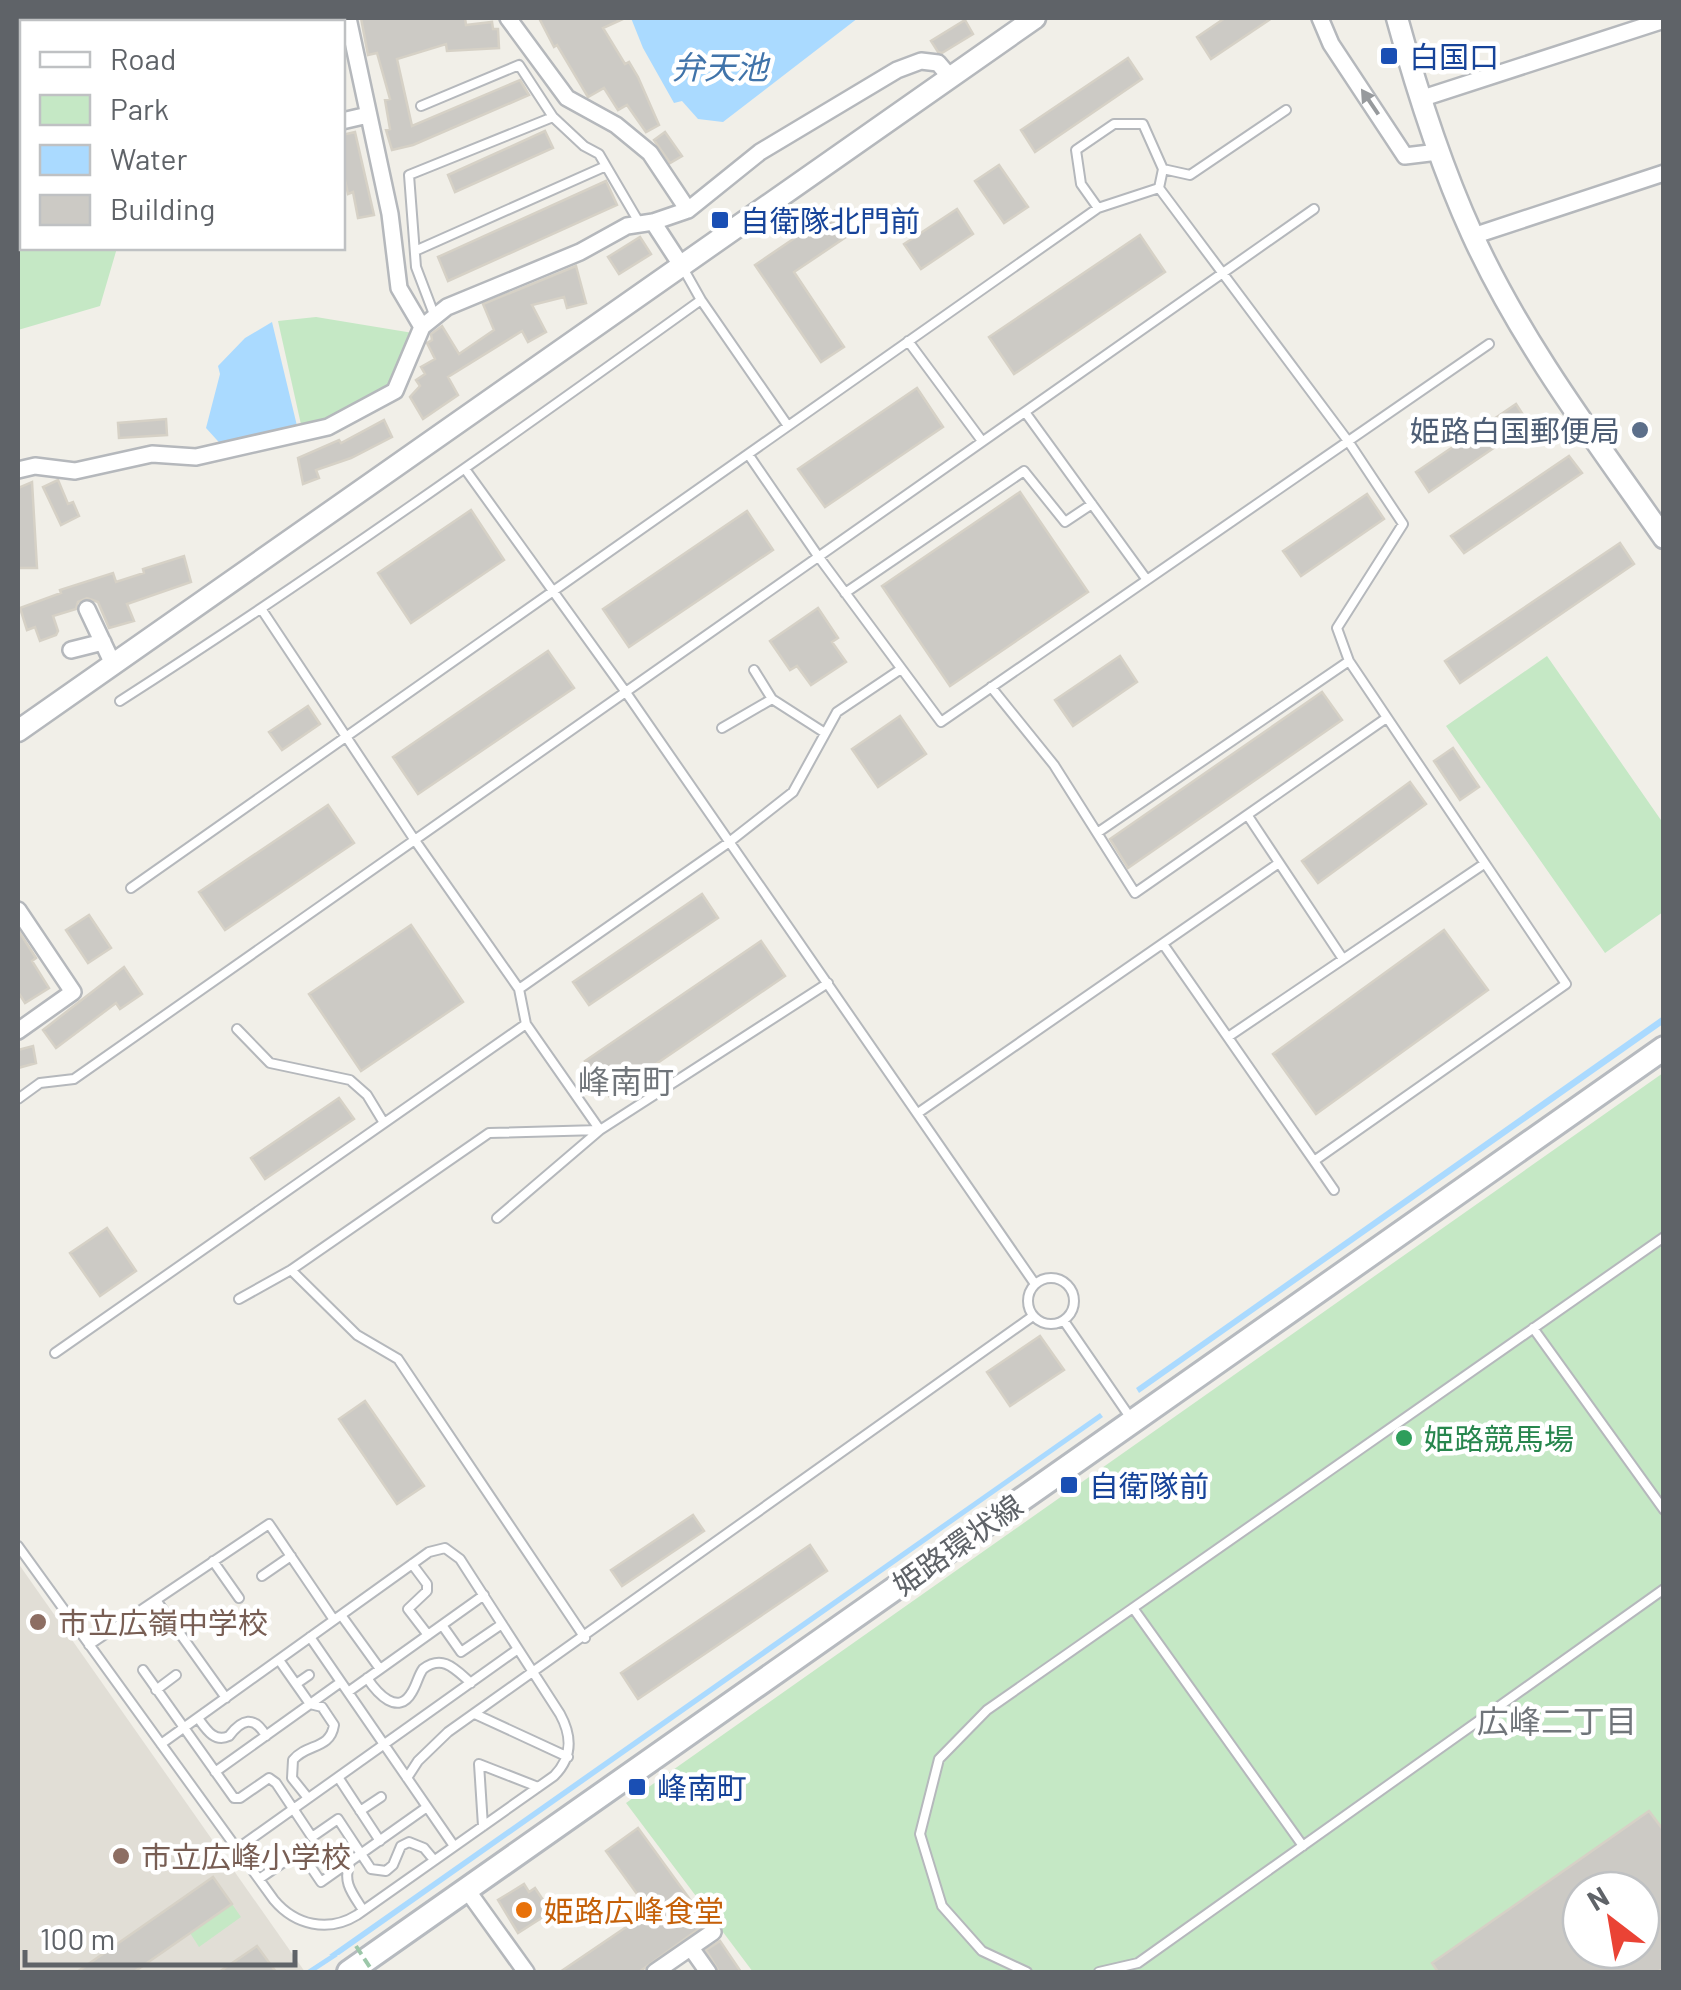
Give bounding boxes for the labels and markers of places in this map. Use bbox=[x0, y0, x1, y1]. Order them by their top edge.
place label: 白国口 bbox=[1409, 38, 1499, 74]
marker: 白国口 bbox=[1378, 45, 1400, 67]
place label: 自衛隊北門前 bbox=[740, 202, 920, 238]
marker: 自衛隊北門前 bbox=[709, 209, 731, 231]
place label: 姫路白国郵便局 bbox=[1410, 412, 1620, 448]
marker: 姫路白国郵便局 bbox=[1629, 419, 1651, 441]
place label: 姫路競馬場 bbox=[1424, 1420, 1574, 1456]
marker: 姫路競馬場 bbox=[1393, 1427, 1415, 1449]
place label: 自衛隊前 bbox=[1089, 1467, 1209, 1503]
marker: 自衛隊前 bbox=[1058, 1474, 1080, 1496]
place label: 市立広嶺中学校 bbox=[58, 1604, 268, 1640]
marker: 市立広嶺中学校 bbox=[27, 1611, 49, 1633]
place label: 峰南町 bbox=[657, 1769, 747, 1805]
marker: 峰南町 bbox=[626, 1776, 648, 1798]
place label: 市立広峰小学校 bbox=[141, 1838, 351, 1874]
marker: 市立広峰小学校 bbox=[110, 1845, 132, 1867]
place label: 姫路広峰食堂 bbox=[544, 1892, 724, 1928]
marker: 姫路広峰食堂 bbox=[513, 1899, 535, 1921]

